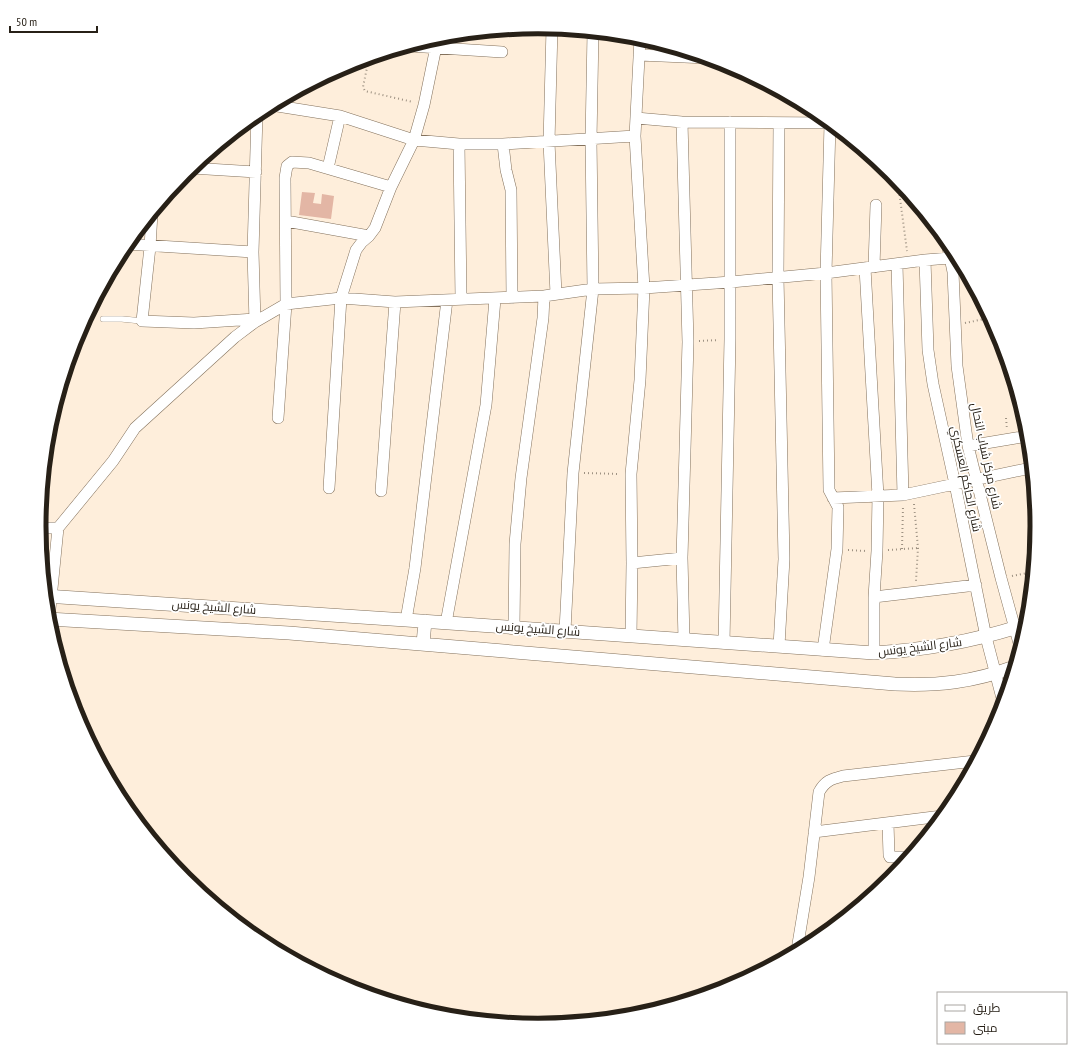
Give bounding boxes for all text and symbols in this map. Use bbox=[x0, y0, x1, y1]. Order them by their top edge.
scale bar bbox=[10, 8, 97, 34]
text: 50 m bbox=[16, 14, 37, 29]
street label: شارع مركز شباب النحال bbox=[967, 401, 1005, 511]
street label: شارع الحاكم العسكري bbox=[945, 425, 985, 534]
street label: شارع الشيخ يونس bbox=[171, 596, 257, 618]
street label: شارع الشيخ يونس bbox=[495, 618, 581, 640]
street label: شارع الشيخ يونس bbox=[877, 634, 963, 660]
legend bbox=[937, 992, 1067, 1044]
text: طريق bbox=[973, 1000, 1001, 1015]
text: مبنى bbox=[973, 1020, 998, 1035]

